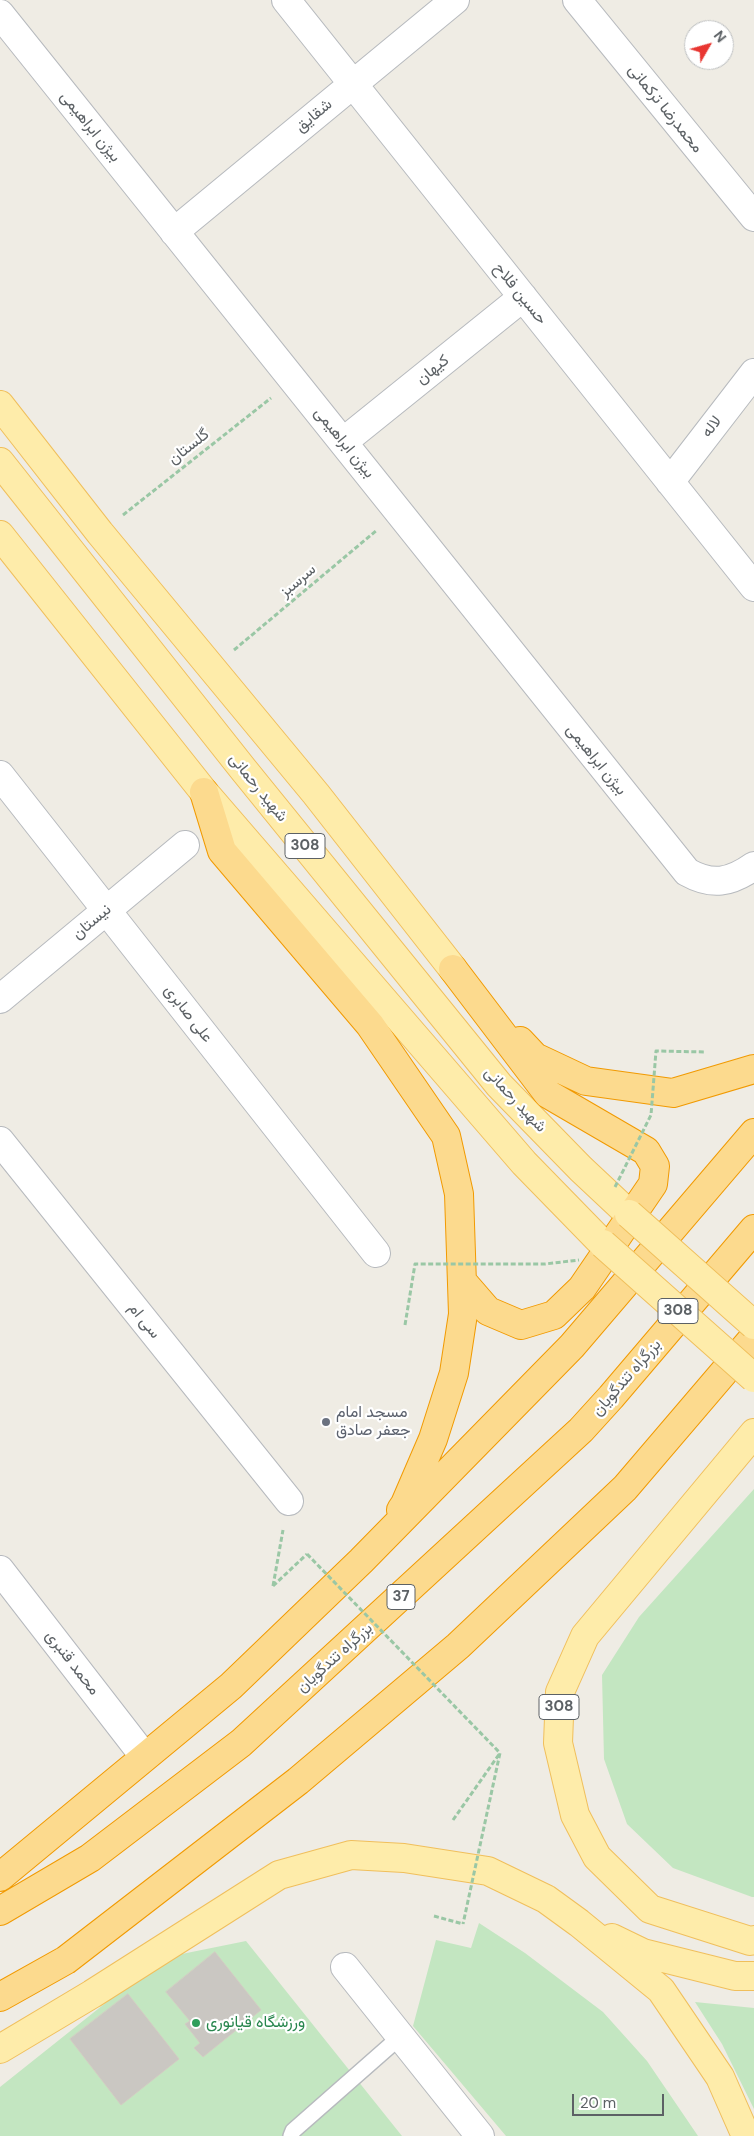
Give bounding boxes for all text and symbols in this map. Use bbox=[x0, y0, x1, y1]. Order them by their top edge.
north arrow bbox=[684, 20, 734, 70]
text: N bbox=[710, 27, 730, 46]
street label: محمدرضا ترکمانی bbox=[624, 61, 706, 157]
street label: بیژن ابراهیمی bbox=[56, 88, 124, 166]
street label: شقایق bbox=[292, 95, 336, 137]
street label: حسین فلاح bbox=[489, 259, 551, 329]
street label: کیهان bbox=[413, 351, 453, 389]
street label: بیژن ابراهیمی bbox=[310, 404, 378, 482]
street label: لاله bbox=[698, 412, 726, 442]
street label: گلستان bbox=[165, 425, 213, 469]
street label: سرسبز bbox=[276, 560, 320, 602]
street label: بیژن ابراهیمی bbox=[562, 721, 630, 799]
street label: شهید رحمانی bbox=[225, 750, 291, 826]
road number: 308 bbox=[285, 834, 325, 858]
street label: نیستان bbox=[69, 900, 115, 944]
street label: علی صابری bbox=[160, 981, 216, 1047]
street label: شهید رحمانی bbox=[480, 1063, 550, 1137]
road number: 308 bbox=[658, 1298, 698, 1324]
street label: سی ام bbox=[124, 1299, 164, 1343]
street label: بزرگراه تندگویان bbox=[588, 1336, 666, 1420]
place label: مسجد امام جعفر صادق bbox=[336, 1403, 411, 1441]
marker: مسجد امام جعفر صادق bbox=[320, 1416, 332, 1428]
road number: 37 bbox=[387, 1584, 415, 1610]
street label: بزرگراه تندگویان bbox=[293, 1619, 377, 1697]
street label: محمد قنبری bbox=[41, 1627, 103, 1699]
road number: 308 bbox=[539, 1694, 579, 1720]
place label: ورزشگاه قیانوری bbox=[206, 2013, 305, 2033]
marker: ورزشگاه قیانوری bbox=[190, 2017, 202, 2029]
scale bar bbox=[574, 2084, 666, 2116]
text: 20 m bbox=[580, 2093, 616, 2113]

